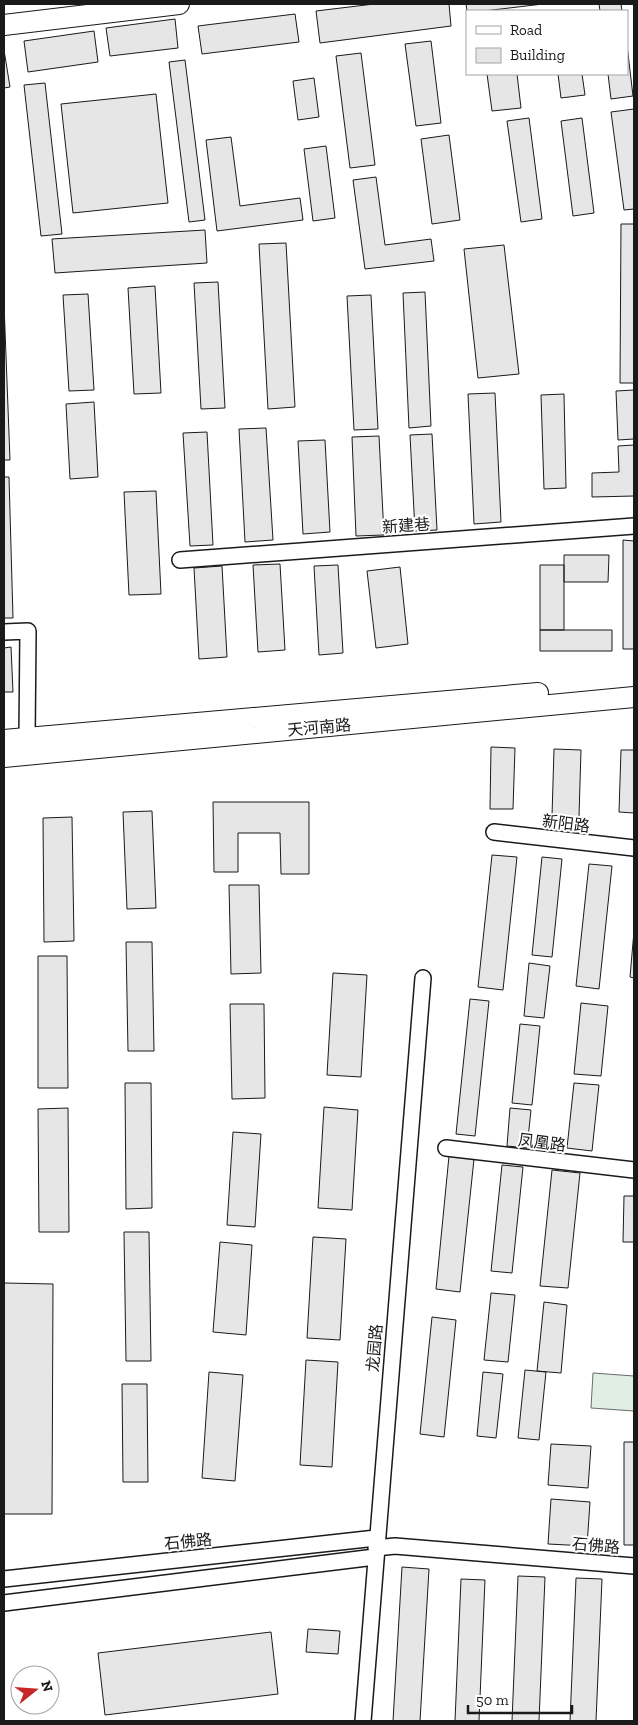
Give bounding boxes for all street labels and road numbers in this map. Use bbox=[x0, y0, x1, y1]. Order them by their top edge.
street label: 新建巷 bbox=[381, 514, 431, 537]
street label: 天河南路 bbox=[286, 715, 352, 740]
street label: 新阳路 bbox=[541, 811, 591, 836]
street label: 凤凰路 bbox=[517, 1130, 567, 1155]
street label: 龙园路 bbox=[363, 1323, 386, 1373]
street label: 石佛路 bbox=[163, 1530, 213, 1553]
street label: 石佛路 bbox=[571, 1534, 621, 1557]

